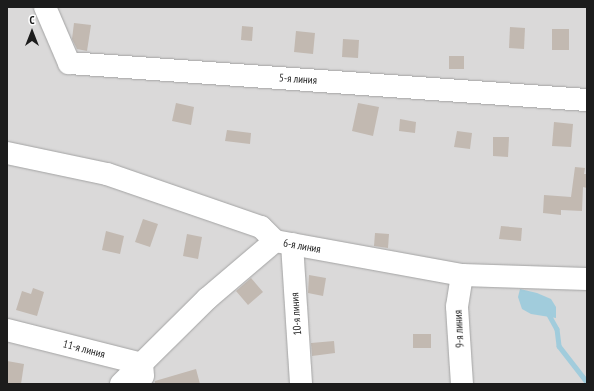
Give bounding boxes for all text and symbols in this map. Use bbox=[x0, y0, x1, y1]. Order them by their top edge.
north arrow bbox=[12, 12, 52, 52]
text: С bbox=[29, 13, 35, 27]
street label: 5-я линия bbox=[279, 71, 317, 87]
street label: 6-я линия bbox=[282, 236, 322, 256]
street label: 10-я линия bbox=[288, 292, 304, 336]
street label: 9-я линия bbox=[451, 310, 467, 348]
street label: 11-я линия bbox=[62, 337, 106, 361]

